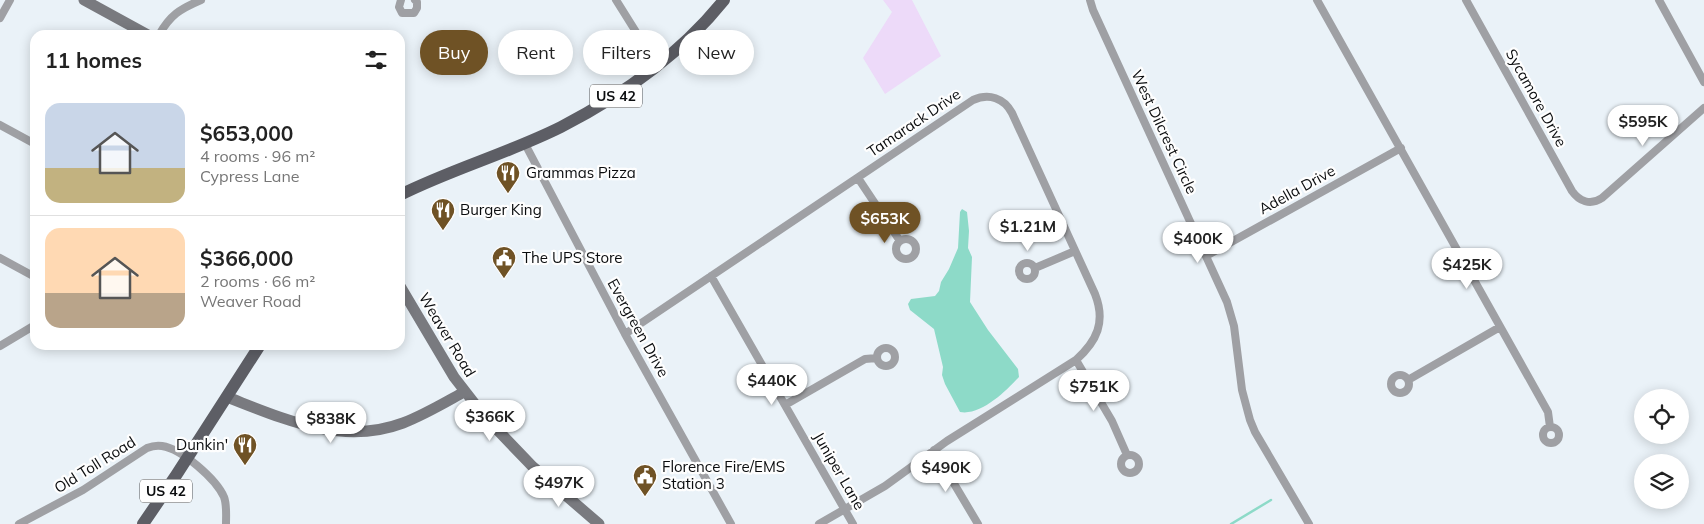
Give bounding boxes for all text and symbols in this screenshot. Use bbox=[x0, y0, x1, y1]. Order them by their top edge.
chip: Buy bbox=[420, 30, 488, 75]
chip: Rent bbox=[498, 30, 573, 75]
chip: Filters bbox=[583, 30, 669, 75]
chip: New bbox=[679, 30, 754, 75]
icon: filters bbox=[362, 46, 390, 74]
street label: Sycamore Drive bbox=[1502, 46, 1571, 150]
text: 11 homes bbox=[45, 47, 142, 73]
street label: West Dilcrest Circle bbox=[1127, 67, 1202, 197]
road number: US 42 bbox=[590, 84, 642, 108]
street label: Tamarack Drive bbox=[863, 84, 964, 161]
pin: $595K bbox=[1608, 104, 1678, 147]
text: $595K bbox=[1618, 111, 1668, 131]
text: $653,000 bbox=[200, 120, 293, 146]
icon: home bbox=[85, 123, 145, 183]
text: 4 rooms · 96 m² bbox=[200, 146, 315, 166]
restaurant icon: Grammas Pizza bbox=[495, 160, 521, 194]
street label: Adella Drive bbox=[1255, 161, 1338, 218]
place label: Grammas Pizza bbox=[526, 163, 636, 182]
text: Cypress Lane bbox=[200, 166, 300, 186]
restaurant icon: Burger King bbox=[430, 197, 456, 231]
place label: Burger King bbox=[460, 200, 542, 219]
pin: $653K bbox=[850, 202, 920, 244]
text: $653K bbox=[860, 208, 910, 228]
pin: $1.21M bbox=[987, 210, 1069, 252]
text: $1.21M bbox=[1000, 216, 1056, 236]
pin: $400K bbox=[1163, 222, 1233, 264]
text: $400K bbox=[1173, 228, 1223, 248]
text: $366,000 bbox=[200, 245, 293, 271]
public building icon: The UPS Store bbox=[491, 245, 517, 279]
icon: home bbox=[85, 248, 145, 308]
place label: The UPS Store bbox=[522, 248, 622, 267]
pin: $425K bbox=[1432, 248, 1502, 290]
text: $425K bbox=[1442, 254, 1492, 274]
text: 2 rooms · 66 m² bbox=[200, 271, 315, 291]
street label: Evergreen Drive bbox=[604, 275, 673, 380]
street label: Weaver Road bbox=[415, 289, 480, 380]
text: Weaver Road bbox=[200, 291, 301, 311]
pin: $440K bbox=[737, 364, 807, 406]
text: $440K bbox=[747, 370, 797, 390]
pin: $751K bbox=[1059, 370, 1129, 412]
text: $751K bbox=[1069, 376, 1119, 396]
map controls bbox=[1634, 389, 1689, 509]
button: locate bbox=[1634, 389, 1689, 444]
pin: $366K bbox=[455, 400, 525, 442]
pin: $838K bbox=[296, 402, 366, 444]
text: $366K bbox=[465, 406, 515, 426]
text: $838K bbox=[306, 408, 356, 428]
street label: Juniper Lane bbox=[810, 428, 869, 513]
street label: Old Toll Road bbox=[51, 432, 139, 497]
restaurant icon: Dunkin' bbox=[232, 432, 258, 466]
place label: Dunkin' bbox=[176, 435, 228, 454]
pin: $490K bbox=[911, 450, 981, 493]
button: layers bbox=[1634, 454, 1689, 509]
place label: Florence Fire/EMS Station 3 bbox=[662, 457, 785, 493]
text: $490K bbox=[921, 457, 971, 477]
public building icon: Florence Fire/EMS Station 3 bbox=[632, 463, 658, 497]
pin: $497K bbox=[524, 466, 594, 508]
text: $497K bbox=[534, 472, 584, 492]
road number: US 42 bbox=[140, 480, 192, 502]

